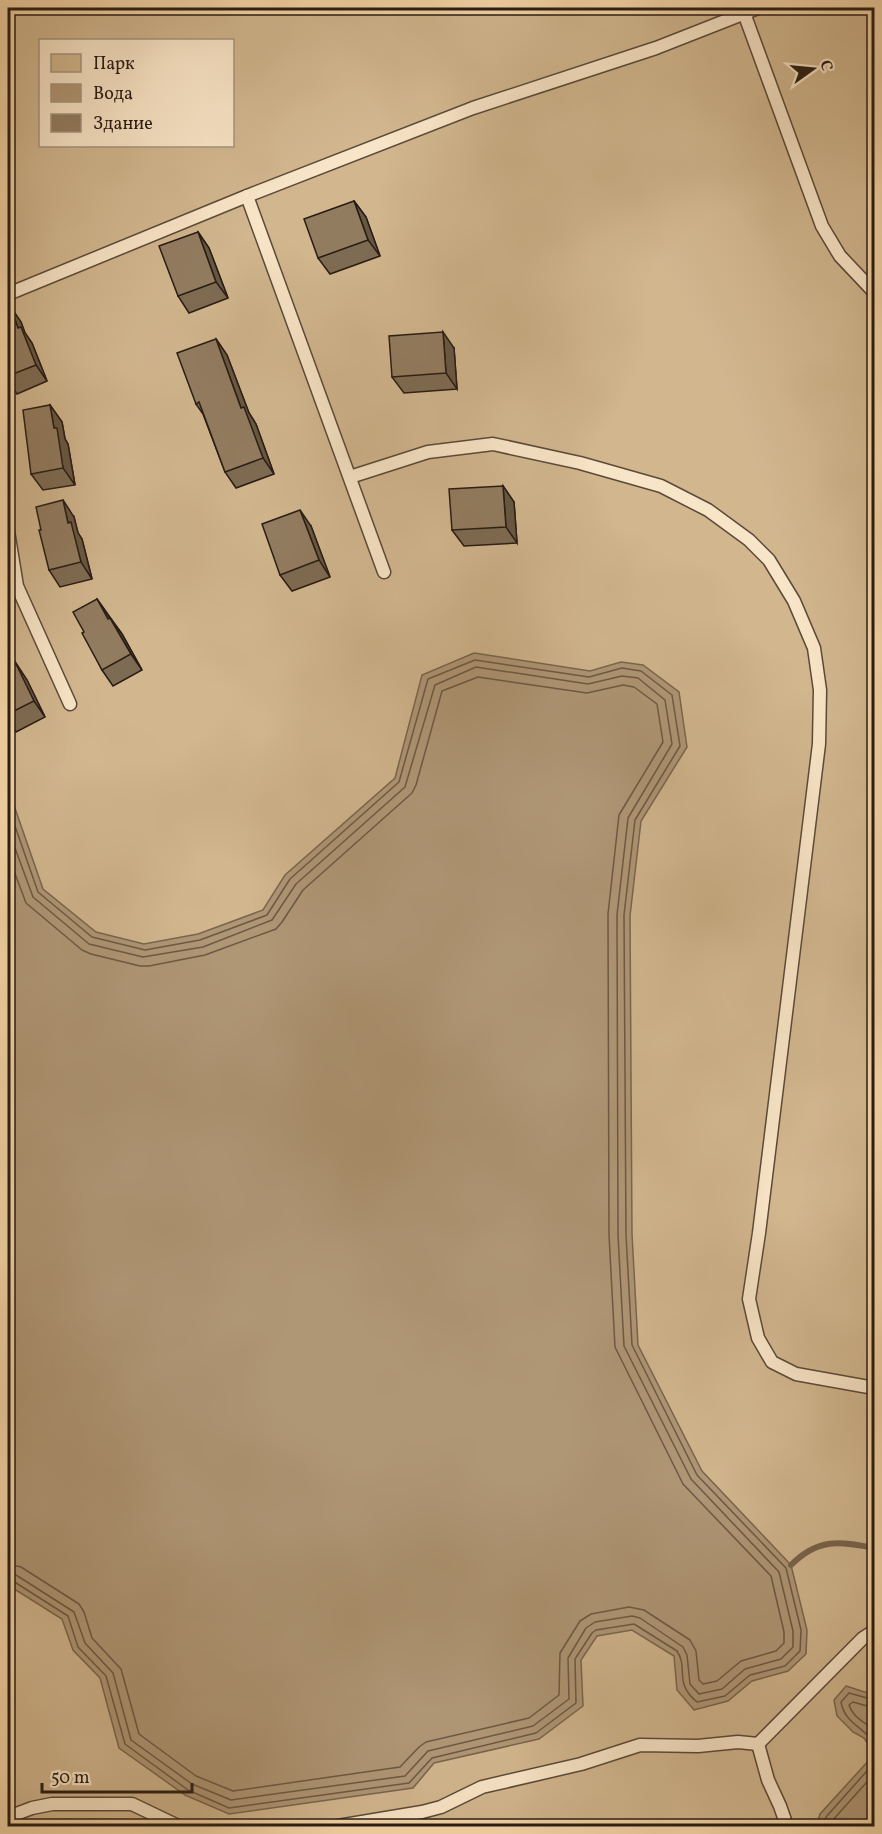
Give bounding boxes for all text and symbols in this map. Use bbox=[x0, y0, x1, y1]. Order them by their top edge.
legend bbox=[39, 39, 234, 147]
north arrow bbox=[783, 39, 843, 99]
text: Парк bbox=[93, 52, 135, 77]
text: С bbox=[814, 58, 838, 73]
text: Вода bbox=[93, 82, 133, 107]
text: Здание bbox=[93, 112, 153, 137]
scale bar bbox=[42, 1756, 192, 1794]
text: 50 m bbox=[51, 1766, 90, 1791]

